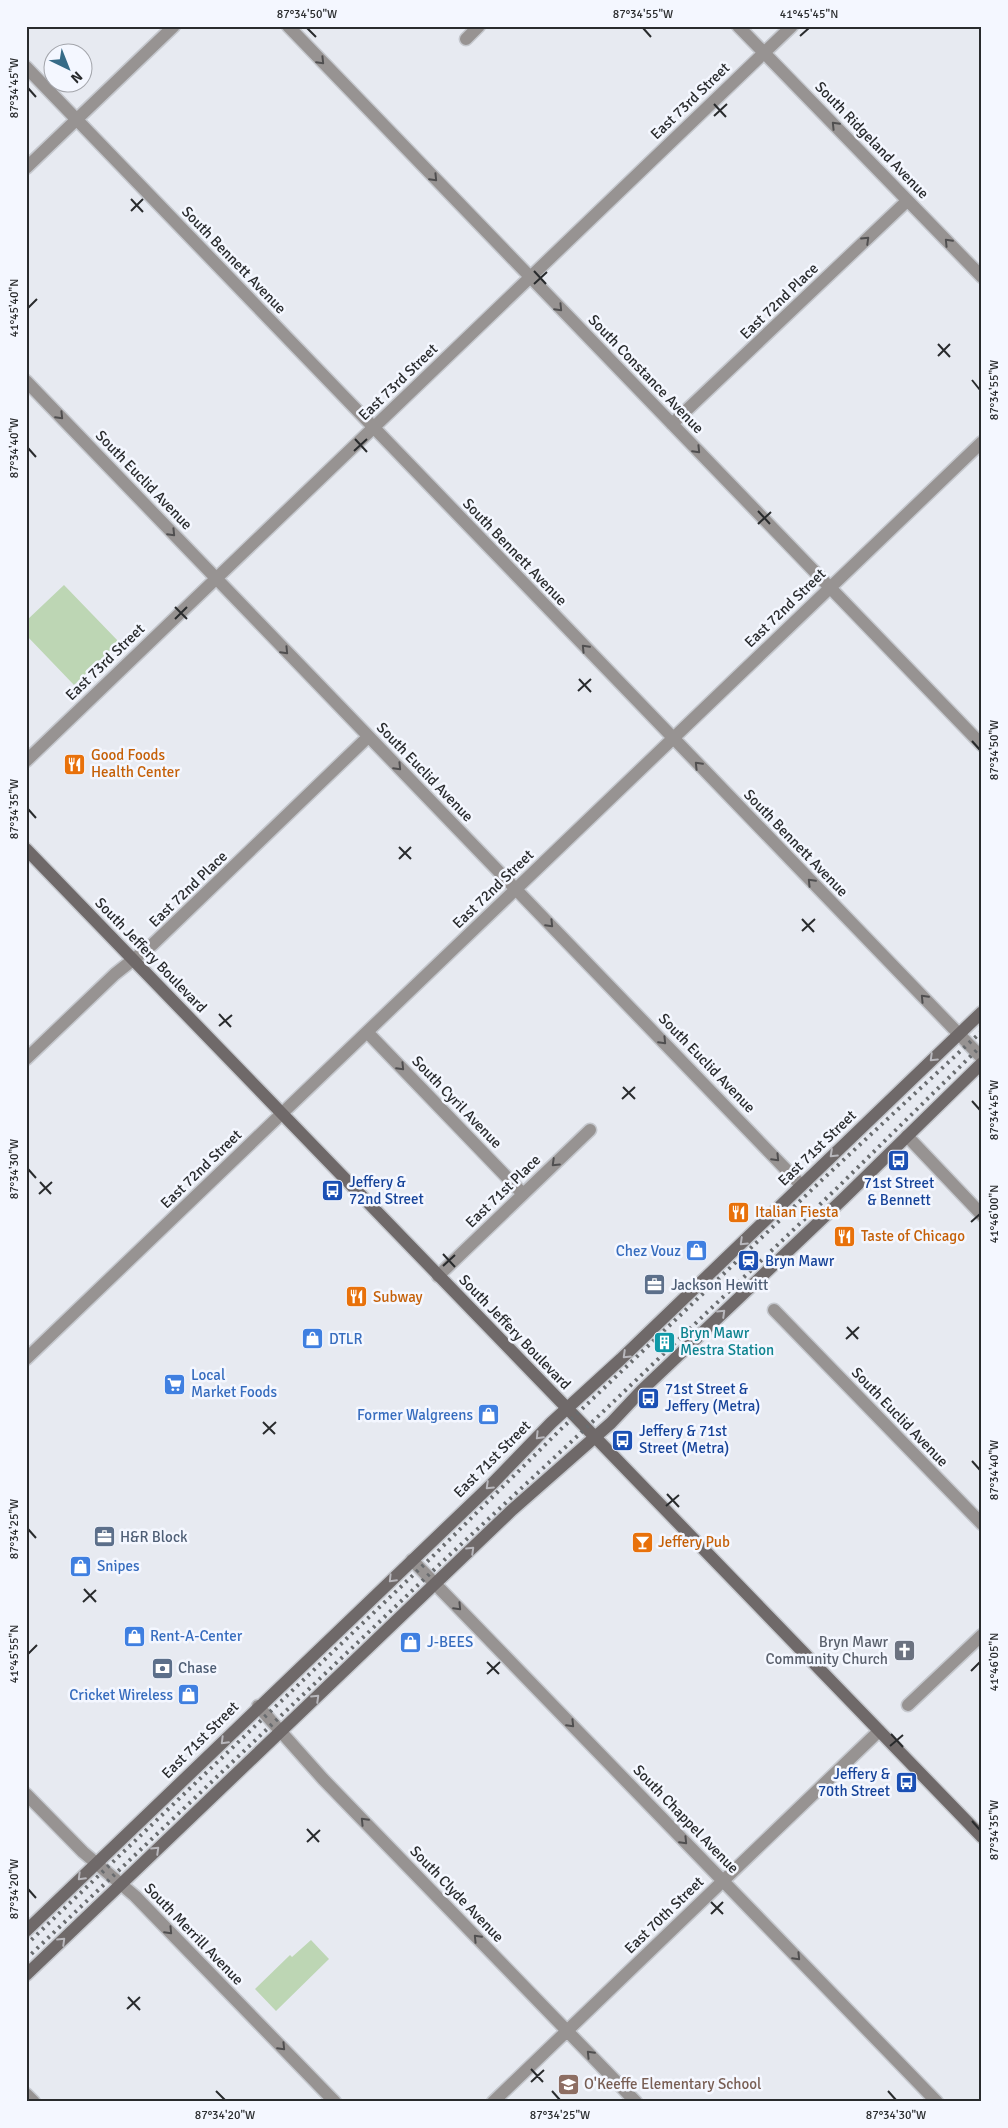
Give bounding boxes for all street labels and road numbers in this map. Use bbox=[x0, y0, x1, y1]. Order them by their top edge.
street label: East 73rd Street bbox=[647, 59, 733, 143]
street label: South Ridgeland Avenue bbox=[811, 78, 933, 202]
street label: South Bennett Avenue bbox=[178, 203, 290, 317]
street label: East 72nd Place bbox=[736, 259, 822, 343]
street label: South Constance Avenue bbox=[585, 311, 707, 437]
street label: East 73rd Street bbox=[355, 340, 441, 424]
street label: South Euclid Avenue bbox=[92, 427, 196, 533]
street label: South Bennett Avenue bbox=[459, 495, 571, 609]
street label: East 72nd Street bbox=[741, 565, 829, 651]
street label: East 73rd Street bbox=[62, 620, 148, 704]
street label: South Euclid Avenue bbox=[373, 719, 477, 825]
street label: South Bennett Avenue bbox=[740, 786, 852, 900]
street label: East 72nd Street bbox=[449, 846, 537, 932]
street label: East 72nd Place bbox=[145, 847, 231, 931]
street label: South Jeffery Boulevard bbox=[91, 894, 211, 1016]
street label: South Euclid Avenue bbox=[655, 1010, 759, 1116]
street label: South Cyril Avenue bbox=[408, 1052, 506, 1152]
street label: East 71st Street bbox=[774, 1106, 860, 1190]
street label: East 72nd Street bbox=[157, 1126, 245, 1212]
street label: East 71st Place bbox=[462, 1151, 544, 1231]
street label: South Jeffery Boulevard bbox=[455, 1271, 575, 1393]
street label: South Euclid Avenue bbox=[848, 1364, 952, 1470]
street label: East 71st Street bbox=[450, 1417, 534, 1501]
street label: East 71st Street bbox=[158, 1698, 242, 1782]
street label: South Chappel Avenue bbox=[630, 1761, 742, 1877]
street label: South Clyde Avenue bbox=[406, 1842, 508, 1946]
street label: East 70th Street bbox=[621, 1873, 707, 1957]
street label: South Merrill Avenue bbox=[141, 1879, 247, 1989]

